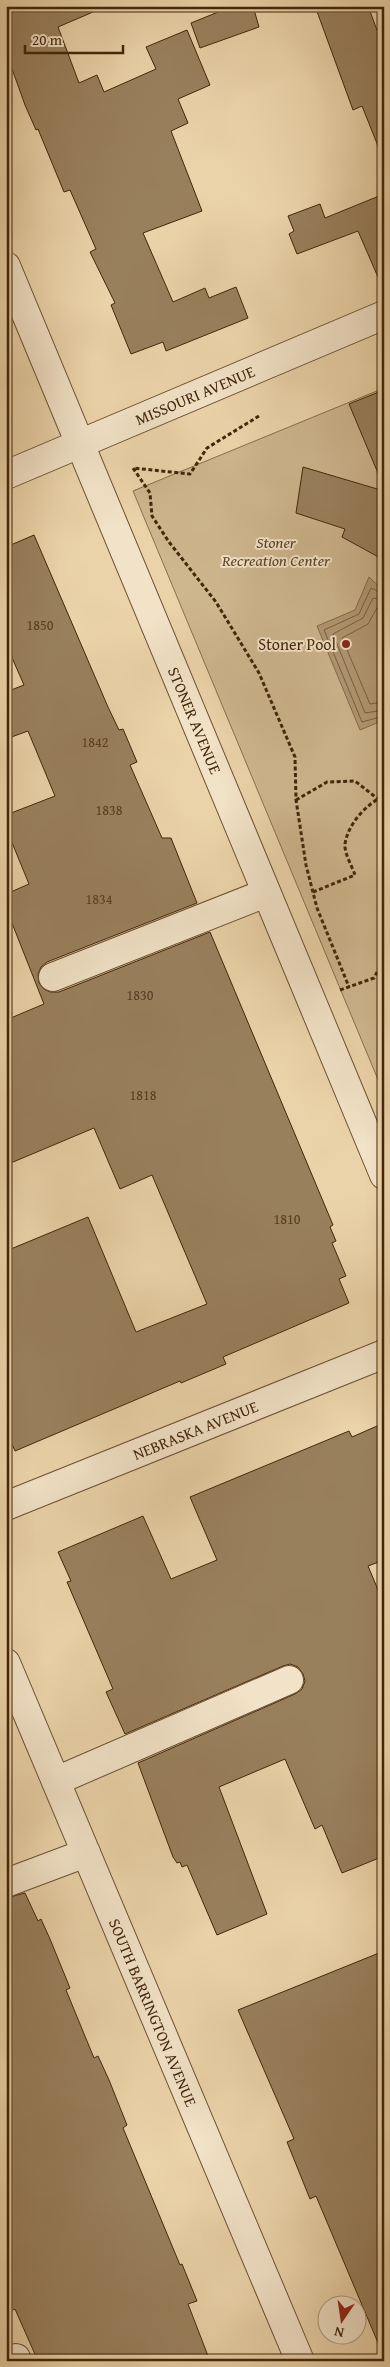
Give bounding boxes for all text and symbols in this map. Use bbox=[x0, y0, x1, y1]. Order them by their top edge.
scale bar bbox=[25, 22, 122, 54]
text: 20 m bbox=[32, 29, 63, 50]
street label: MISSOURI AVENUE bbox=[131, 359, 258, 431]
park label: Stoner Recreation Center bbox=[221, 530, 331, 572]
house number: 1850 bbox=[27, 615, 54, 635]
place label: Stoner Pool bbox=[258, 632, 337, 656]
marker: Stoner Pool bbox=[340, 638, 352, 650]
street label: STONER AVENUE bbox=[162, 663, 228, 778]
house number: 1842 bbox=[82, 732, 108, 752]
house number: 1838 bbox=[96, 800, 123, 820]
house number: 1834 bbox=[86, 889, 113, 909]
house number: 1830 bbox=[127, 985, 154, 1005]
house number: 1818 bbox=[130, 1085, 157, 1105]
house number: 1810 bbox=[274, 1209, 301, 1229]
street label: NEBRASKA AVENUE bbox=[129, 1394, 262, 1466]
street label: SOUTH BARRINGTON AVENUE bbox=[103, 1915, 203, 2110]
north arrow bbox=[318, 2294, 368, 2344]
text: N bbox=[332, 2322, 346, 2343]

